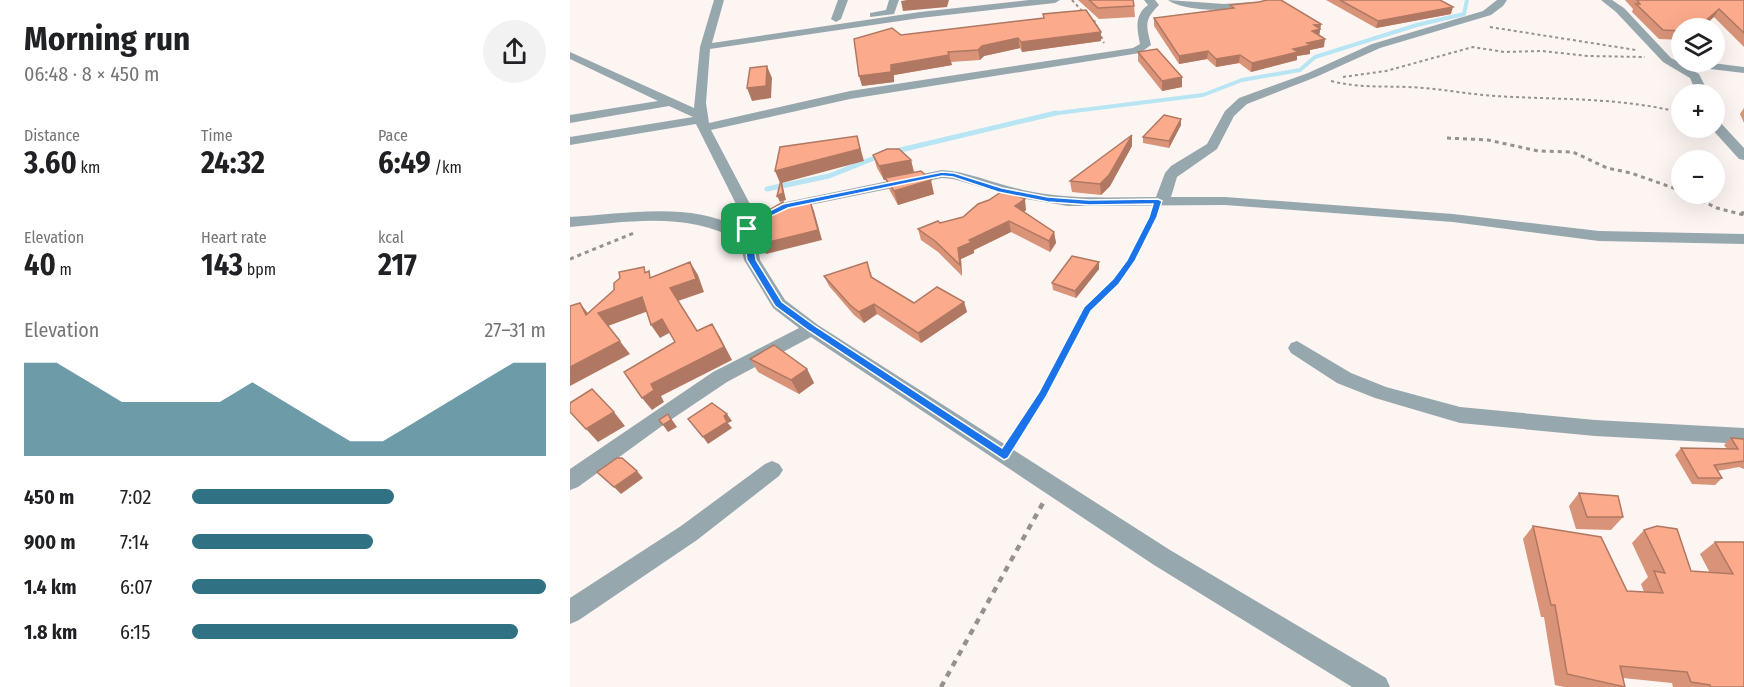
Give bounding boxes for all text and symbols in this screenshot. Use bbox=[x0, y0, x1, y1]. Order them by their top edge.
map controls bbox=[1671, 18, 1725, 204]
button: layers bbox=[1671, 18, 1725, 72]
text: Morning run bbox=[24, 19, 190, 59]
button: share bbox=[483, 20, 546, 83]
text: 06:48 · 8 × 450 m bbox=[24, 62, 159, 86]
button: + bbox=[1671, 84, 1725, 138]
text: Distance bbox=[24, 126, 80, 145]
text: Time bbox=[201, 126, 233, 145]
text: Pace bbox=[378, 126, 408, 145]
text: 3.60 bbox=[24, 145, 77, 181]
text: 24:32 bbox=[201, 145, 265, 181]
text: 6:49 bbox=[378, 145, 431, 181]
button: − bbox=[1671, 150, 1725, 204]
text: km bbox=[77, 158, 100, 177]
text: /km bbox=[431, 158, 462, 177]
pin bbox=[721, 203, 772, 254]
icon: arrive bbox=[730, 212, 763, 245]
text: Elevation bbox=[24, 228, 84, 247]
text: Heart rate bbox=[201, 228, 267, 247]
text: kcal bbox=[378, 228, 404, 247]
text: 40 bbox=[24, 247, 56, 283]
text: 143 bbox=[201, 247, 243, 283]
text: 217 bbox=[378, 247, 417, 283]
text: m bbox=[56, 260, 72, 279]
text: bpm bbox=[243, 260, 276, 279]
text: Elevation bbox=[24, 318, 99, 342]
text: 27–31 m bbox=[485, 318, 546, 342]
text: 450 m bbox=[24, 485, 74, 509]
text: 7:02 bbox=[120, 485, 151, 509]
text: 900 m bbox=[24, 530, 76, 554]
text: 7:14 bbox=[120, 530, 149, 554]
text: 1.4 km bbox=[24, 575, 76, 599]
text: 6:07 bbox=[120, 575, 152, 599]
text: 1.8 km bbox=[24, 620, 77, 644]
text: 6:15 bbox=[120, 620, 150, 644]

